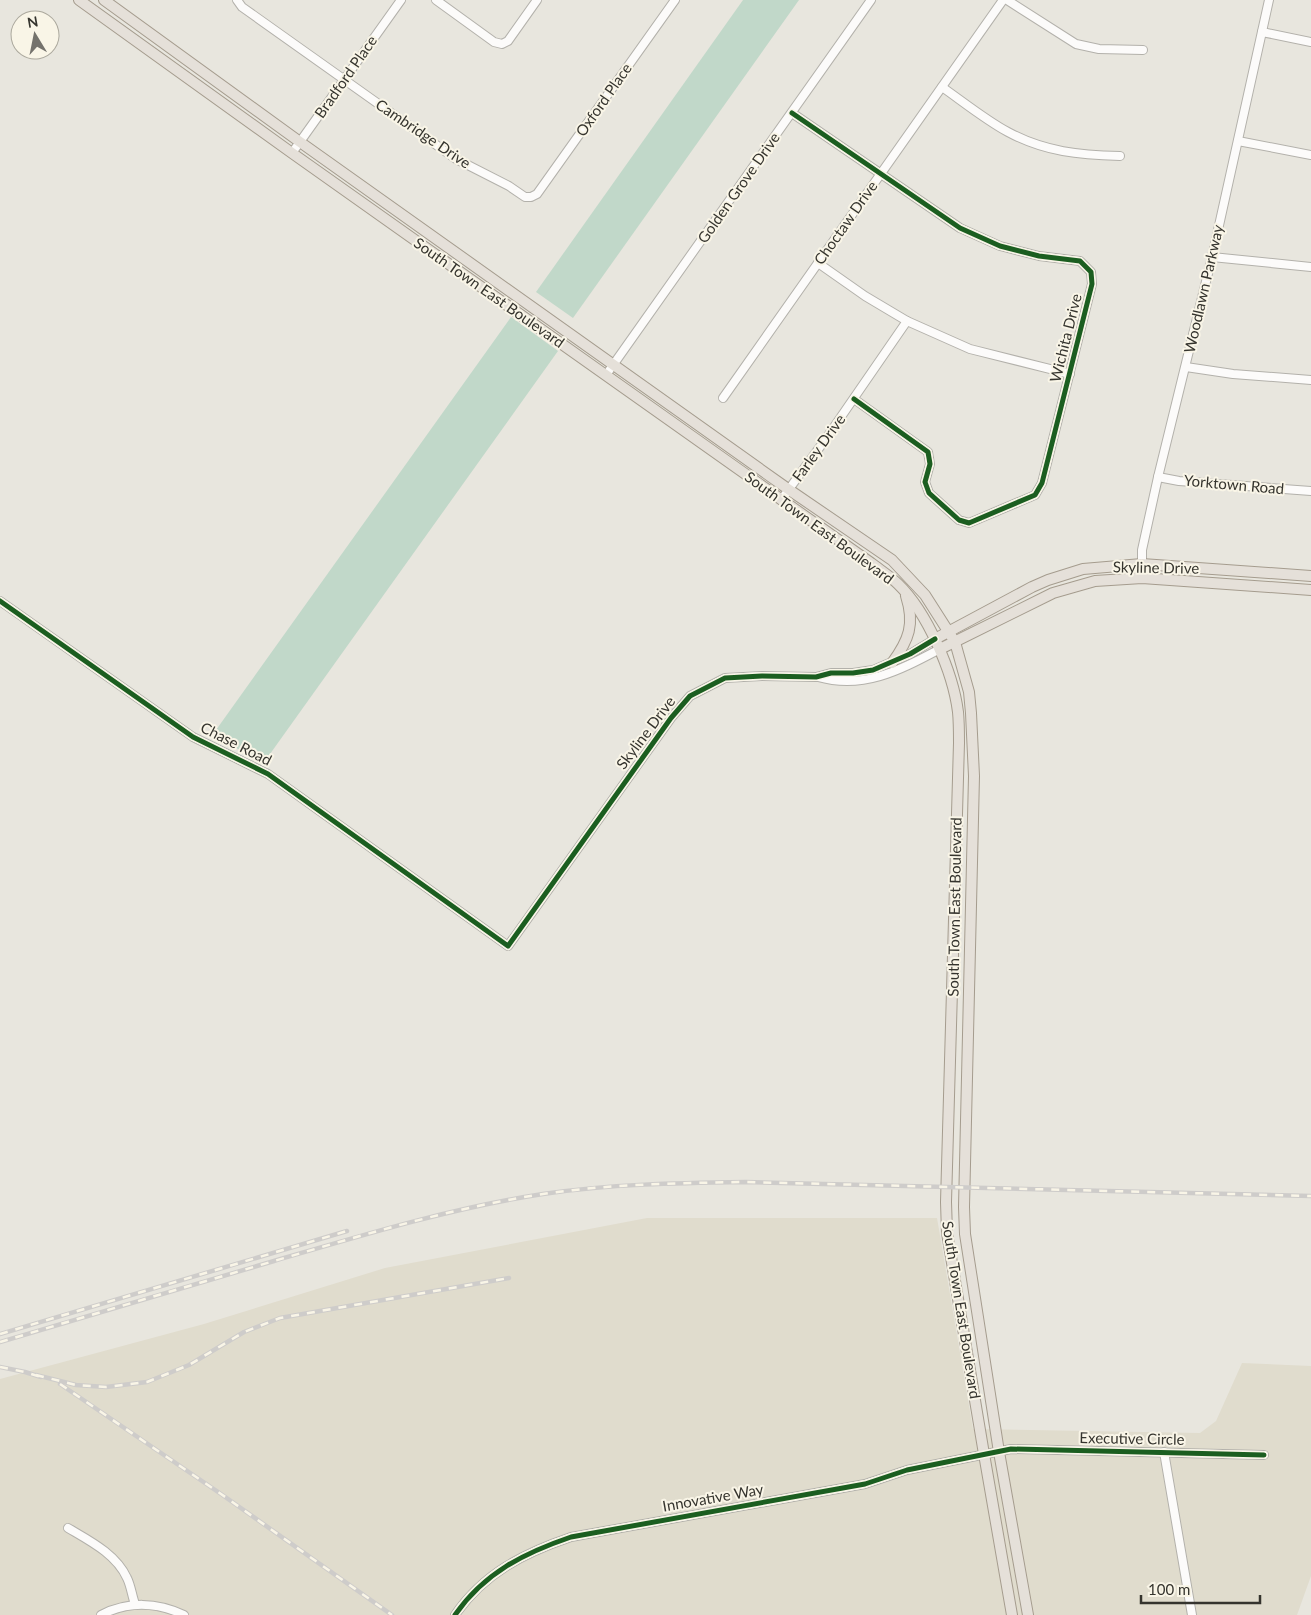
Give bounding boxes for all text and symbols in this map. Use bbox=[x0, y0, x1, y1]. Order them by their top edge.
north arrow bbox=[10, 10, 60, 60]
text: N bbox=[26, 12, 39, 31]
street label: Bradford Place bbox=[310, 32, 380, 121]
street label: Oxford Place bbox=[571, 59, 635, 139]
street label: Cambridge Drive bbox=[373, 95, 475, 172]
street label: Golden Grove Drive bbox=[693, 129, 783, 246]
street label: Choctaw Drive bbox=[810, 177, 881, 268]
street label: Woodlawn Parkway bbox=[1180, 223, 1227, 355]
street label: South Town East Boulevard bbox=[411, 233, 568, 351]
street label: Wichita Drive bbox=[1045, 292, 1085, 384]
street label: Farley Drive bbox=[788, 410, 849, 484]
street label: South Town East Boulevard bbox=[742, 467, 898, 587]
street label: Yorktown Road bbox=[1183, 471, 1285, 497]
street label: Skyline Drive bbox=[1113, 557, 1199, 577]
street label: Skyline Drive bbox=[612, 692, 678, 772]
street label: Chase Road bbox=[198, 718, 275, 769]
street label: South Town East Boulevard bbox=[943, 817, 965, 997]
street label: South Town East Boulevard bbox=[939, 1220, 985, 1400]
street label: Executive Circle bbox=[1079, 1428, 1185, 1448]
street label: Innovative Way bbox=[661, 1479, 765, 1515]
scale bar bbox=[1141, 1572, 1260, 1604]
text: 100 m bbox=[1148, 1580, 1190, 1598]

